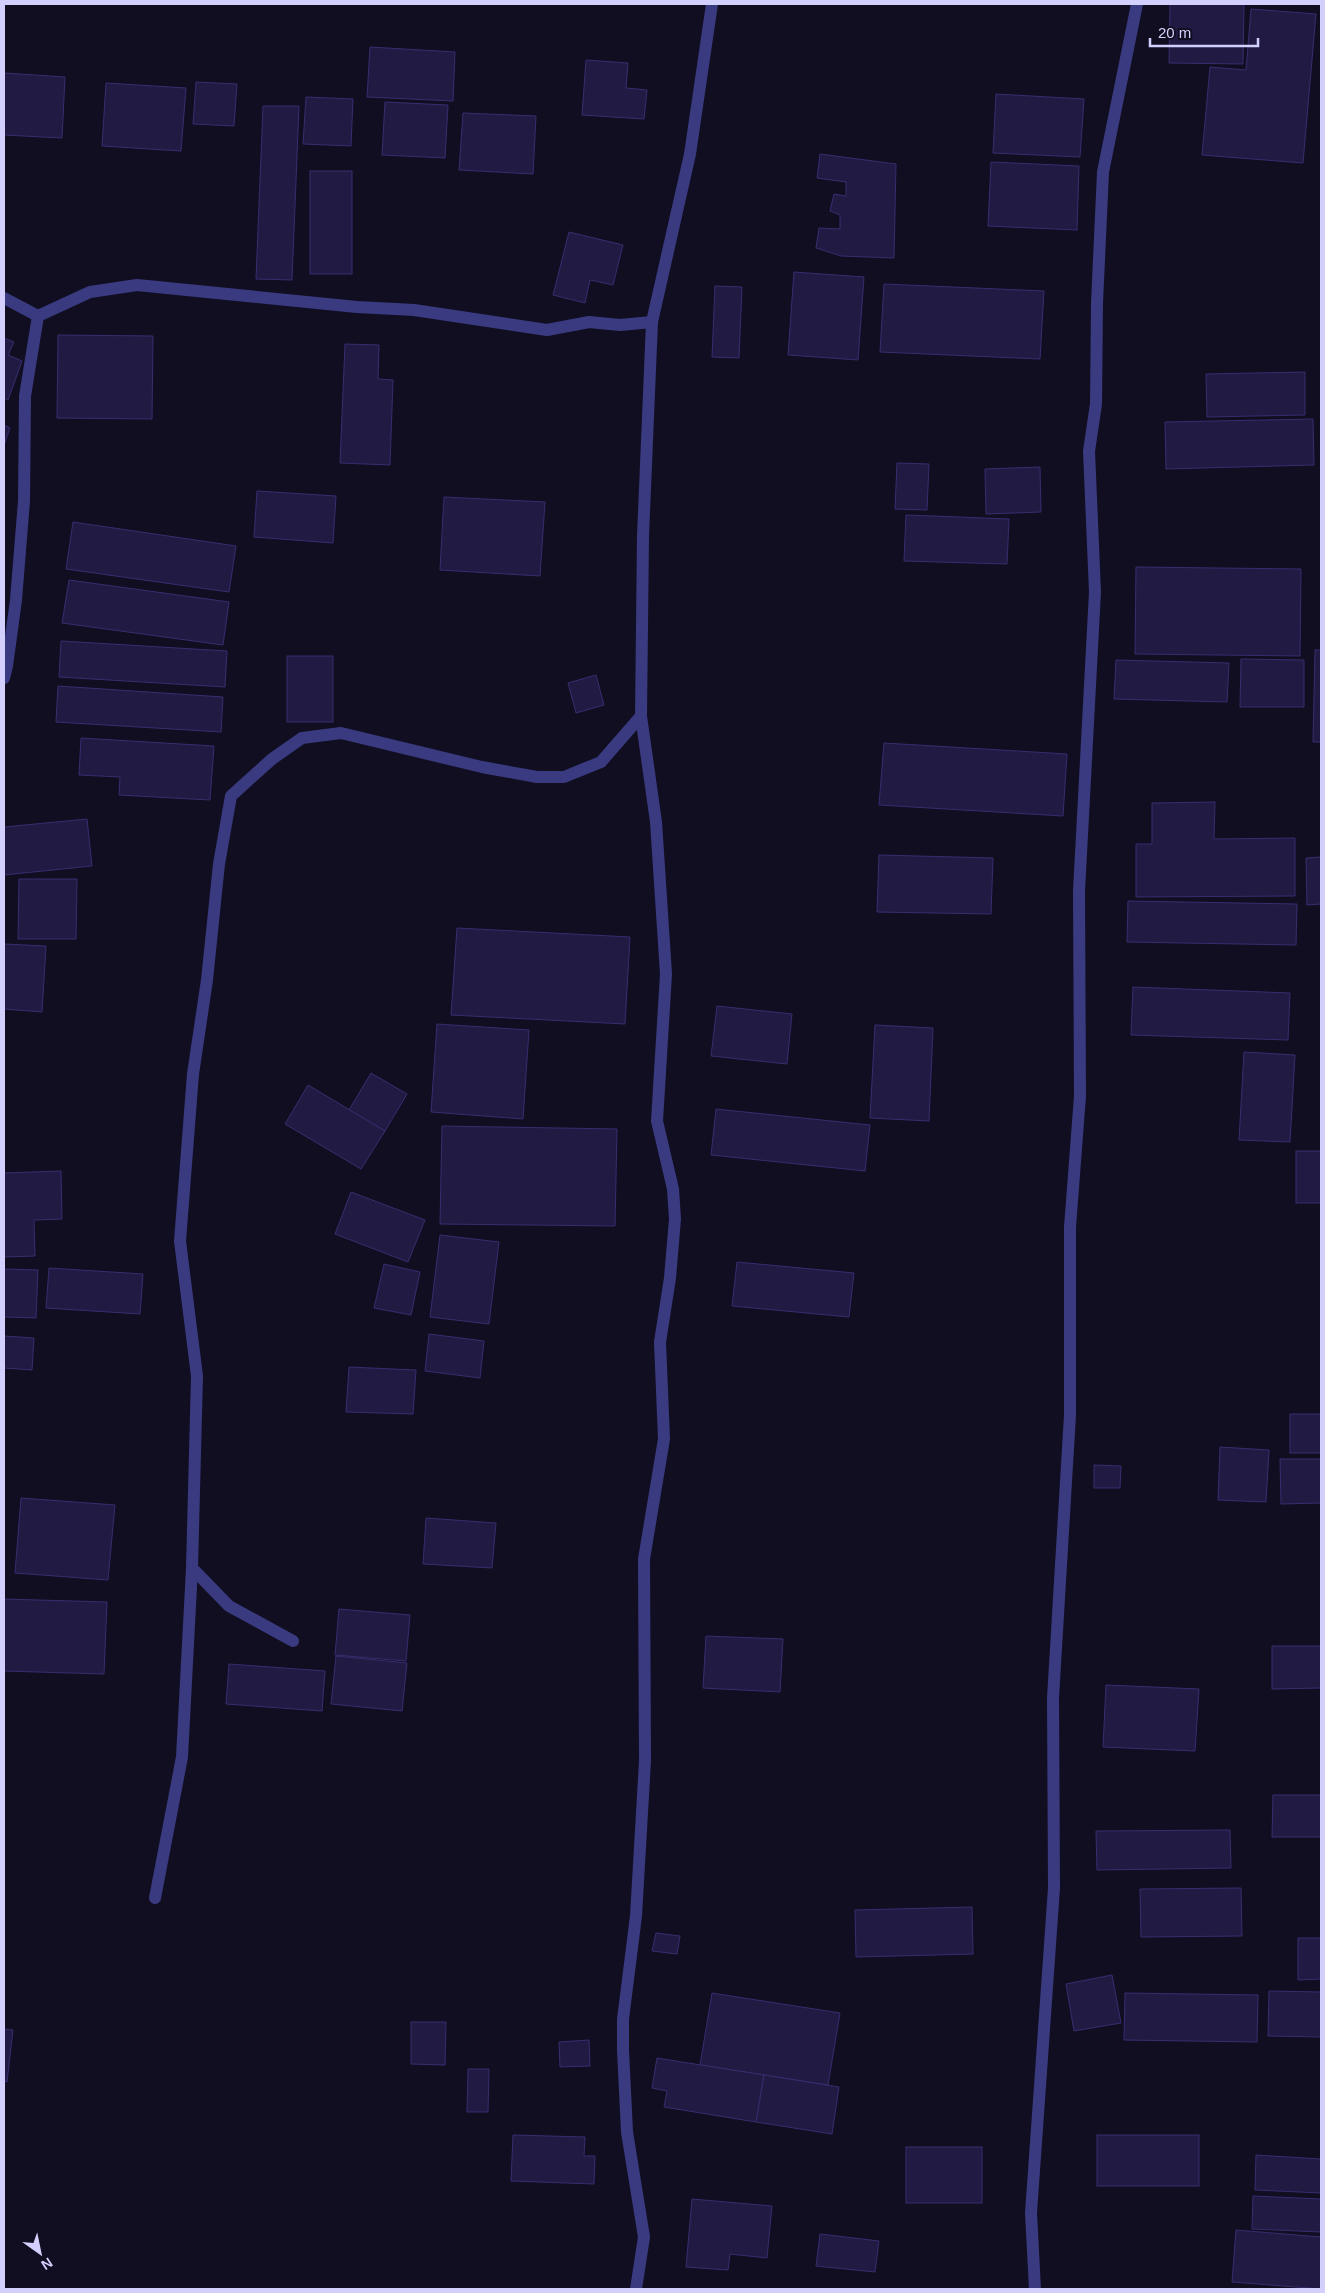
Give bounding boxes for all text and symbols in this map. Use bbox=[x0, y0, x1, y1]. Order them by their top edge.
scale bar bbox=[1150, 15, 1258, 47]
text: 20 m bbox=[1158, 24, 1191, 41]
north arrow bbox=[15, 2228, 65, 2278]
text: N bbox=[38, 2254, 56, 2273]

